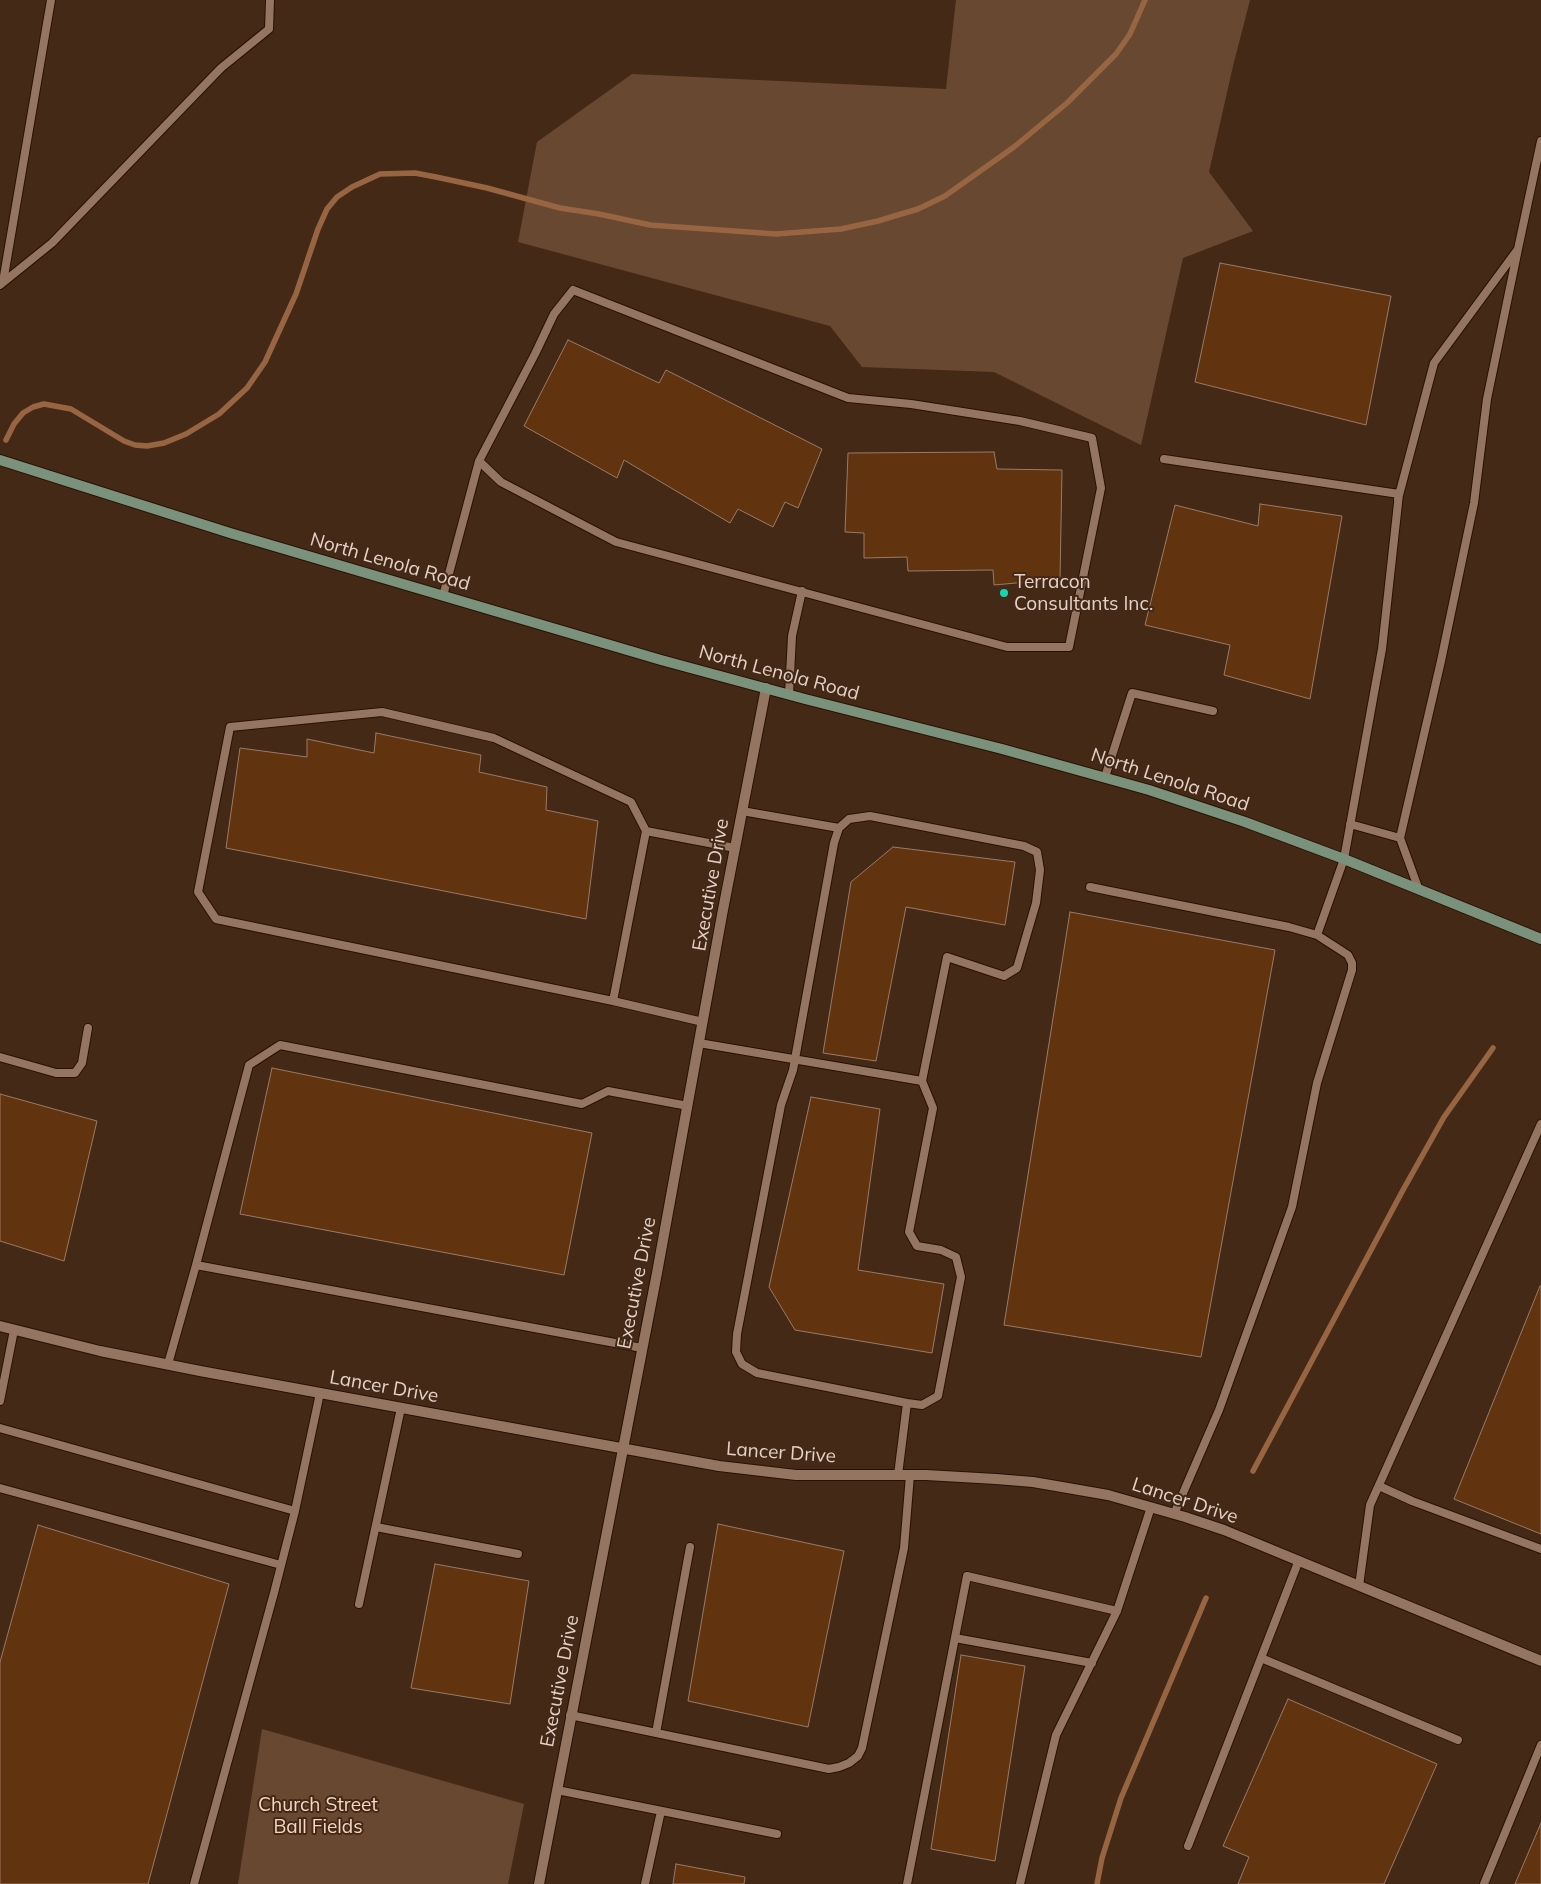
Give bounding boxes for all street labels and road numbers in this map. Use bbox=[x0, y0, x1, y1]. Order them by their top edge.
street label: North Lenola Road bbox=[307, 528, 473, 596]
street label: North Lenola Road bbox=[696, 641, 862, 705]
street label: North Lenola Road bbox=[1088, 744, 1252, 816]
street label: Executive Drive bbox=[688, 817, 734, 953]
street label: Executive Drive bbox=[613, 1215, 661, 1351]
street label: Lancer Drive bbox=[328, 1366, 440, 1408]
street label: Lancer Drive bbox=[725, 1438, 837, 1468]
street label: Lancer Drive bbox=[1129, 1473, 1241, 1529]
street label: Executive Drive bbox=[536, 1613, 584, 1749]

